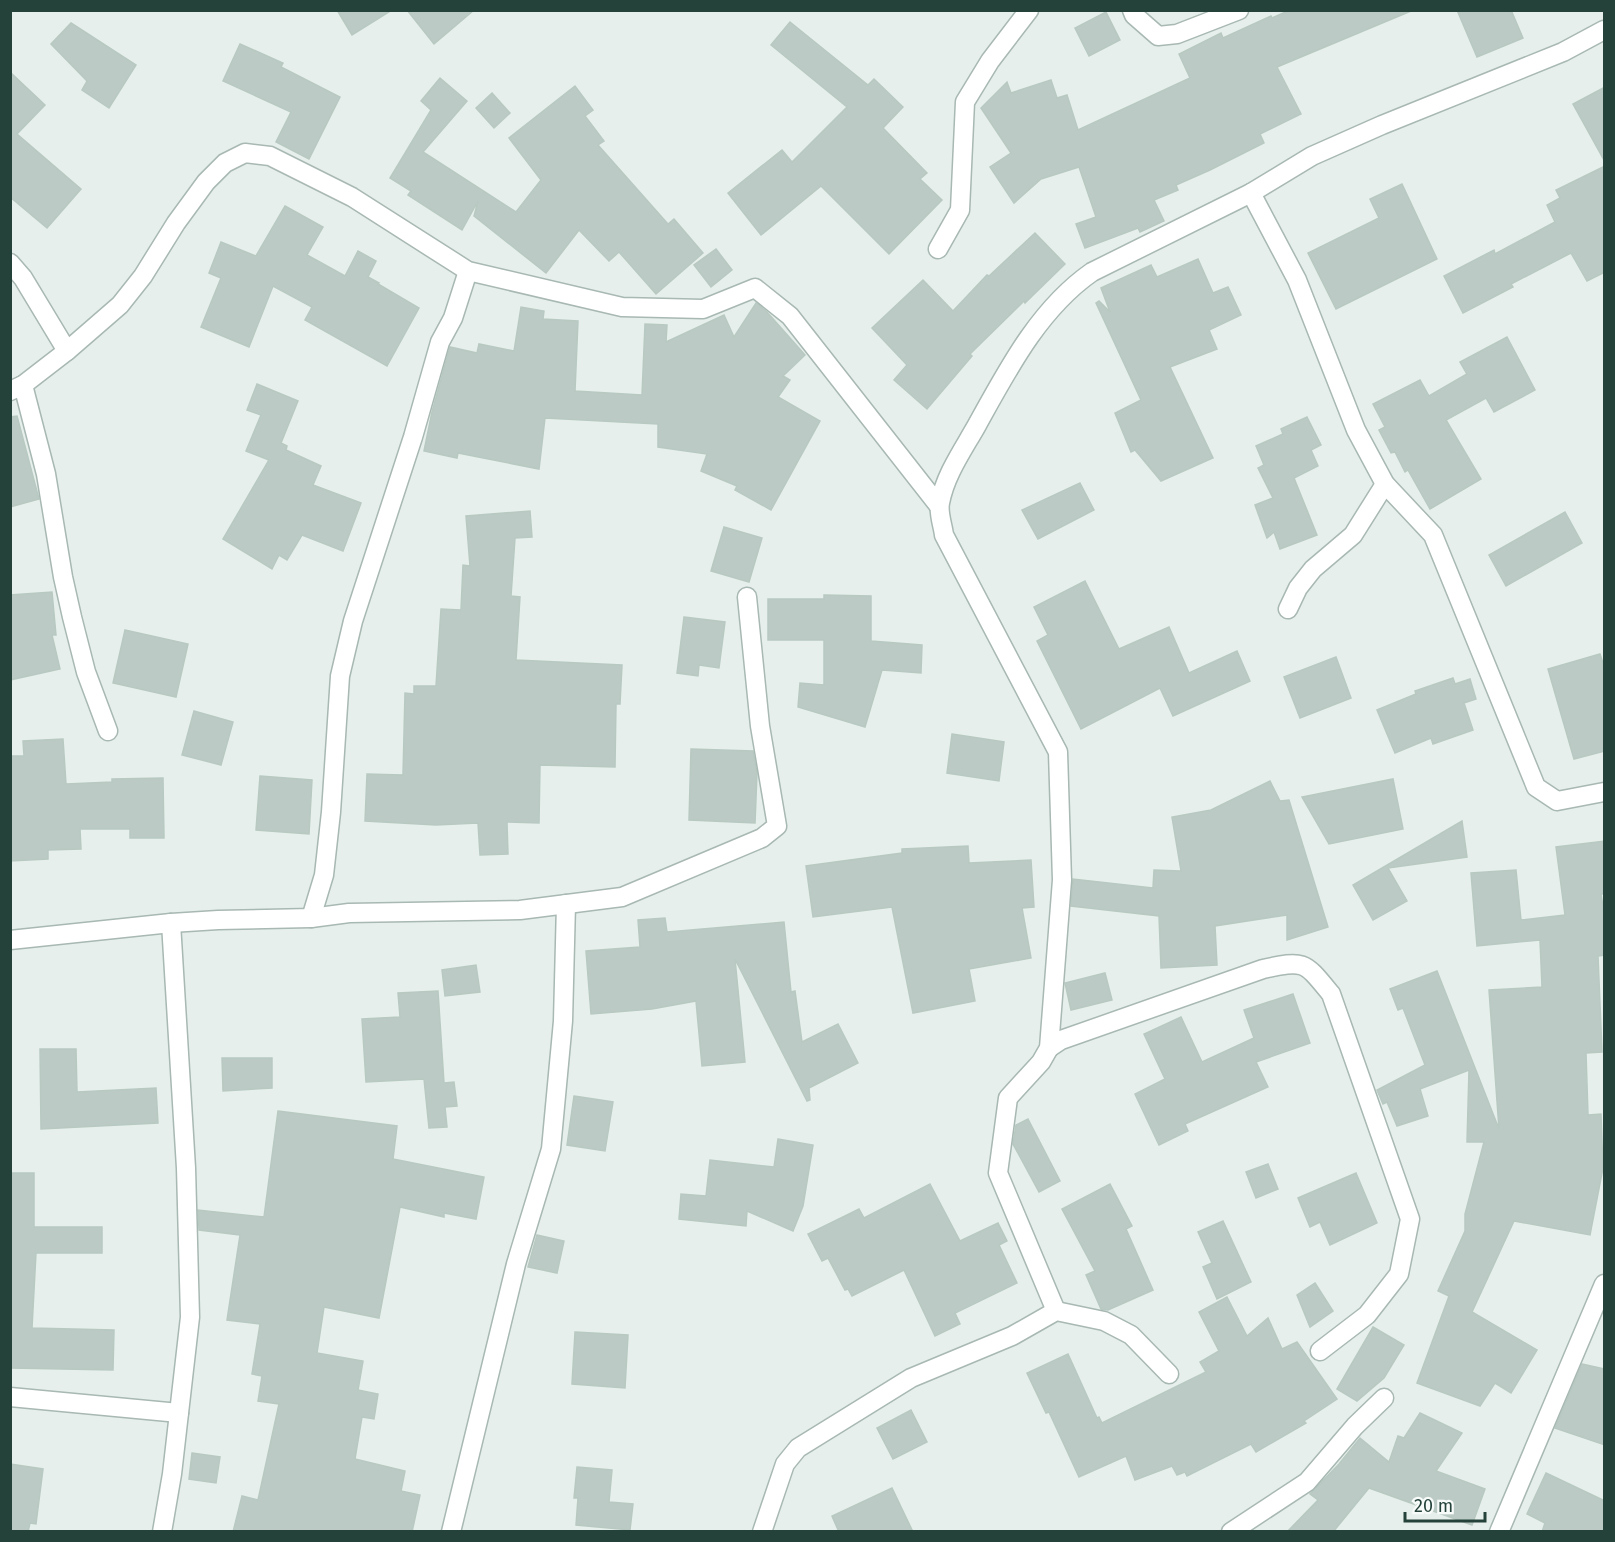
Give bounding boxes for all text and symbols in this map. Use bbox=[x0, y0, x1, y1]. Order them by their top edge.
scale bar bbox=[1405, 1485, 1484, 1523]
text: 20 m bbox=[1414, 1495, 1453, 1517]

